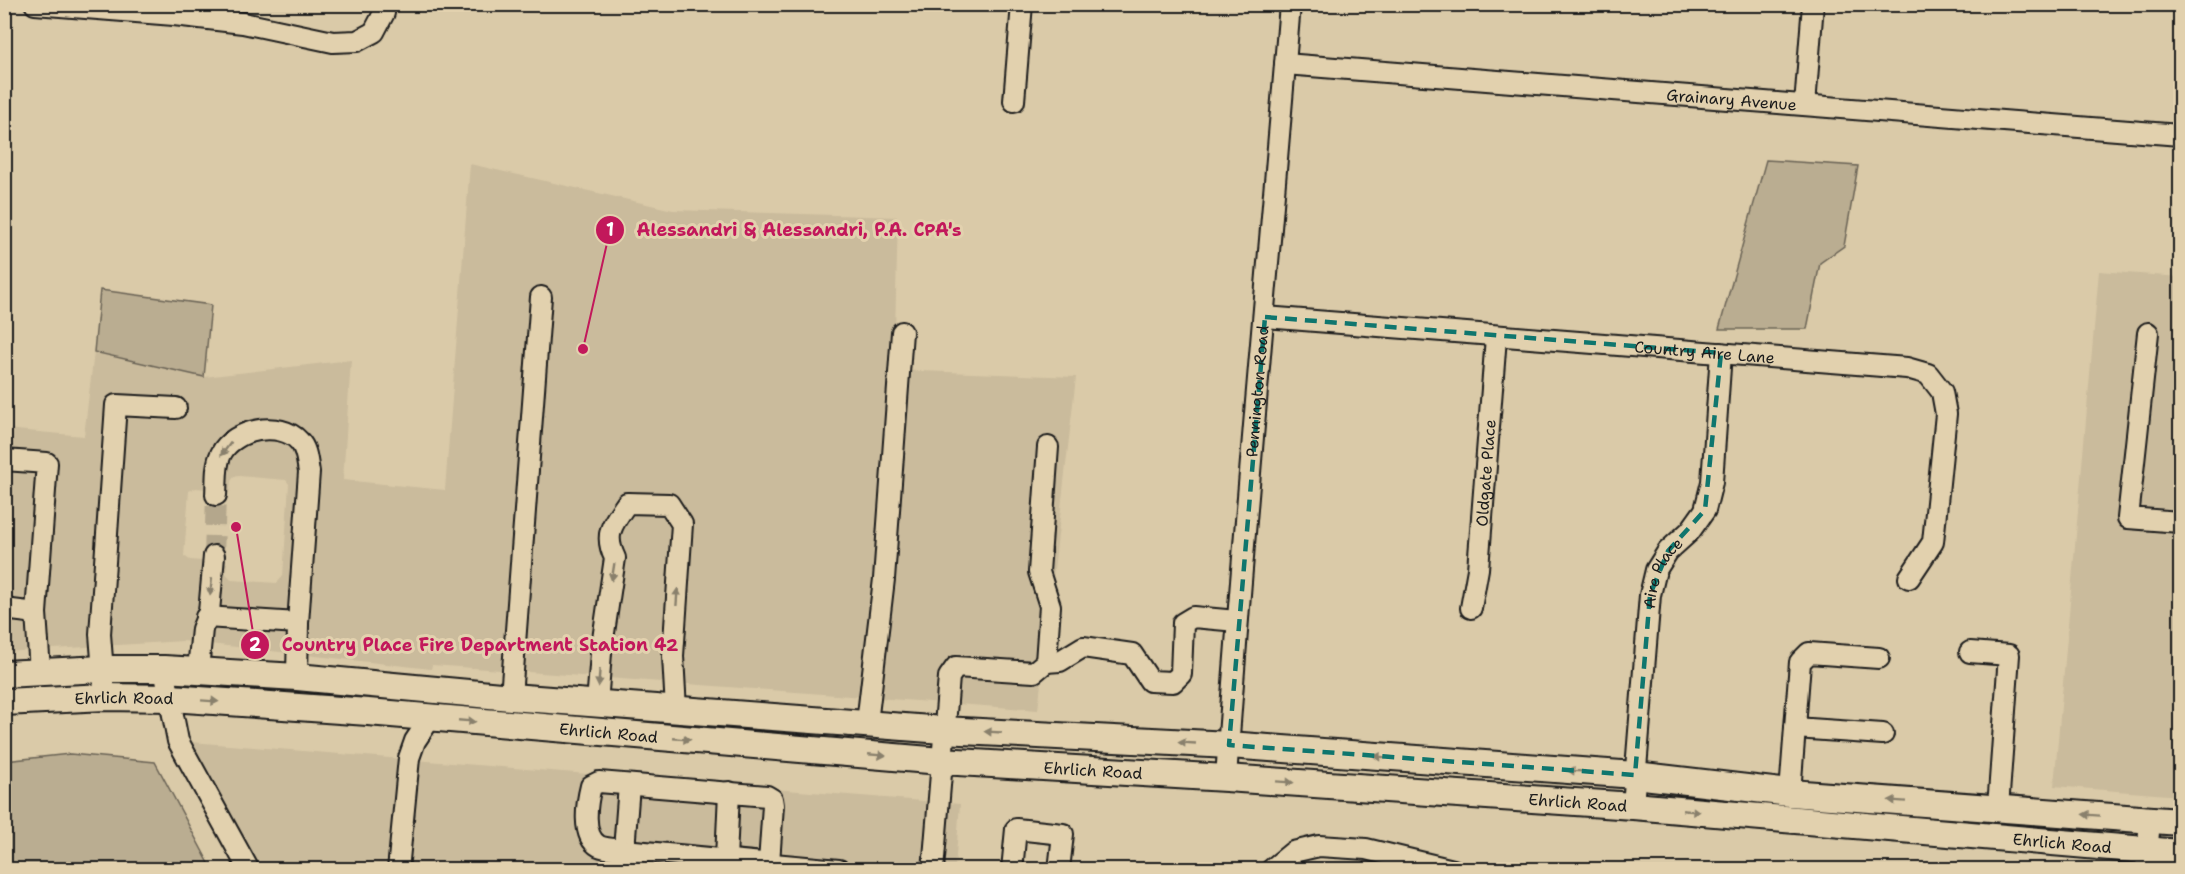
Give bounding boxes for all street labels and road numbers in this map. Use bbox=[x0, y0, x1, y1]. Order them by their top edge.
street label: Grainary Avenue bbox=[1666, 84, 1797, 116]
street label: Pennington Road bbox=[1241, 324, 1274, 458]
street label: Country Aire Lane bbox=[1634, 336, 1776, 368]
street label: Oldgate Place bbox=[1471, 418, 1501, 527]
street label: Aire Place bbox=[1639, 533, 1687, 609]
street label: Ehrlich Road bbox=[74, 687, 174, 710]
street label: Ehrlich Road bbox=[558, 718, 659, 748]
street label: Ehrlich Road bbox=[1043, 757, 1143, 784]
street label: Ehrlich Road bbox=[1528, 789, 1628, 817]
street label: Ehrlich Road bbox=[2012, 829, 2112, 858]

